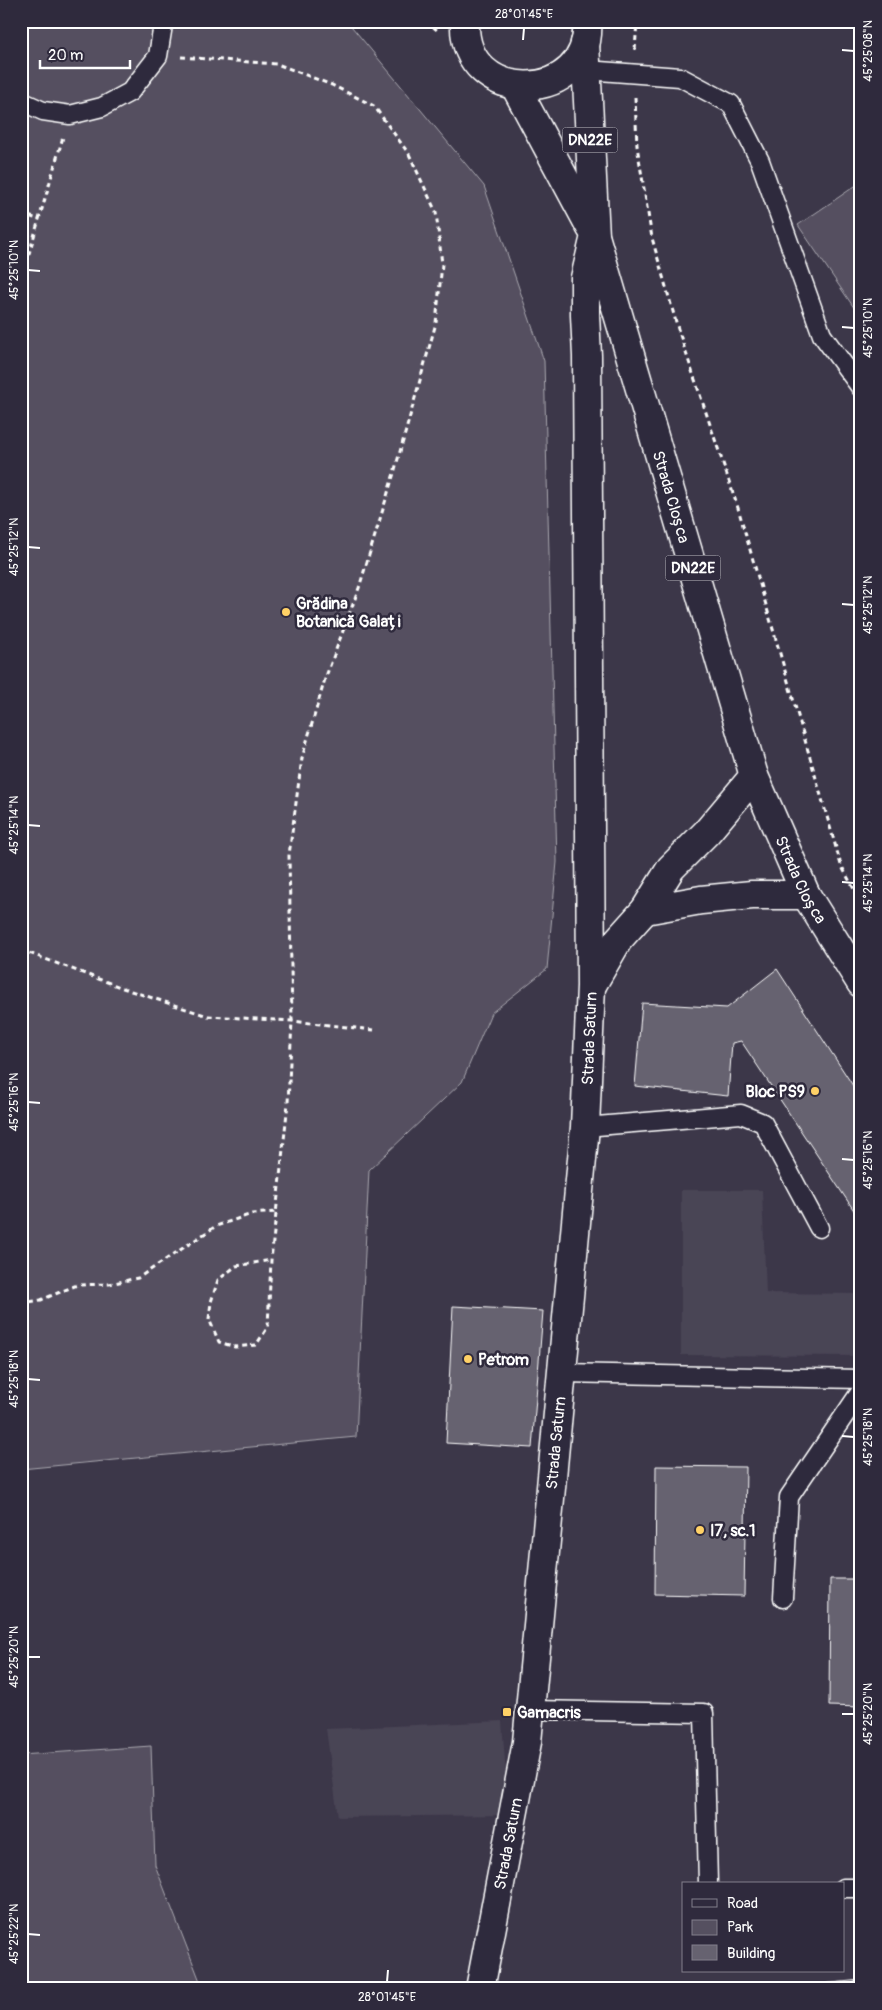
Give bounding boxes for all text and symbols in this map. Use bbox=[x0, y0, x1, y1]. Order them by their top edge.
text: 28°01'45"E bbox=[495, 7, 553, 22]
text: 45°25'08"N bbox=[861, 20, 876, 82]
scale bar bbox=[40, 38, 130, 70]
text: 20 m bbox=[48, 46, 83, 65]
road number: DN22E bbox=[562, 128, 618, 152]
text: 45°25'10"N bbox=[7, 240, 22, 300]
text: 45°25'10"N bbox=[861, 298, 876, 358]
street label: Strada Cloșca bbox=[648, 448, 694, 545]
text: 45°25'12"N bbox=[7, 518, 22, 576]
road number: DN22E bbox=[666, 556, 720, 580]
text: 45°25'12"N bbox=[861, 576, 876, 634]
place label: Grădina Botanică Galați bbox=[296, 594, 401, 632]
marker: Grădina Botanică Galați bbox=[280, 606, 292, 618]
text: 45°25'14"N bbox=[7, 796, 22, 854]
street label: Strada Cloșca bbox=[770, 833, 830, 928]
text: 45°25'14"N bbox=[861, 854, 876, 912]
street label: Strada Saturn bbox=[578, 991, 602, 1085]
text: 45°25'16"N bbox=[7, 1073, 22, 1131]
place label: Bloc PS9 bbox=[746, 1082, 805, 1102]
marker: Bloc PS9 bbox=[809, 1085, 821, 1097]
text: 45°25'16"N bbox=[861, 1131, 876, 1189]
text: 45°25'18"N bbox=[7, 1350, 22, 1408]
place label: Petrom bbox=[478, 1350, 529, 1370]
marker: Petrom bbox=[462, 1353, 474, 1365]
street label: Strada Saturn bbox=[542, 1395, 571, 1490]
text: 45°25'18"N bbox=[861, 1408, 876, 1466]
place label: I7, sc.1 bbox=[710, 1521, 756, 1541]
marker: I7, sc.1 bbox=[694, 1524, 706, 1536]
text: 45°25'20"N bbox=[7, 1626, 22, 1688]
text: 45°25'20"N bbox=[861, 1683, 876, 1745]
place label: Gamacris bbox=[517, 1703, 581, 1723]
marker: Gamacris bbox=[501, 1706, 513, 1718]
street label: Strada Saturn bbox=[490, 1796, 527, 1892]
legend bbox=[682, 1882, 844, 1972]
text: Road bbox=[727, 1894, 758, 1913]
text: 45°25'22"N bbox=[7, 1904, 22, 1964]
text: Park bbox=[727, 1918, 754, 1937]
text: Building bbox=[727, 1944, 775, 1963]
text: 28°01'45"E bbox=[358, 1990, 416, 2005]

